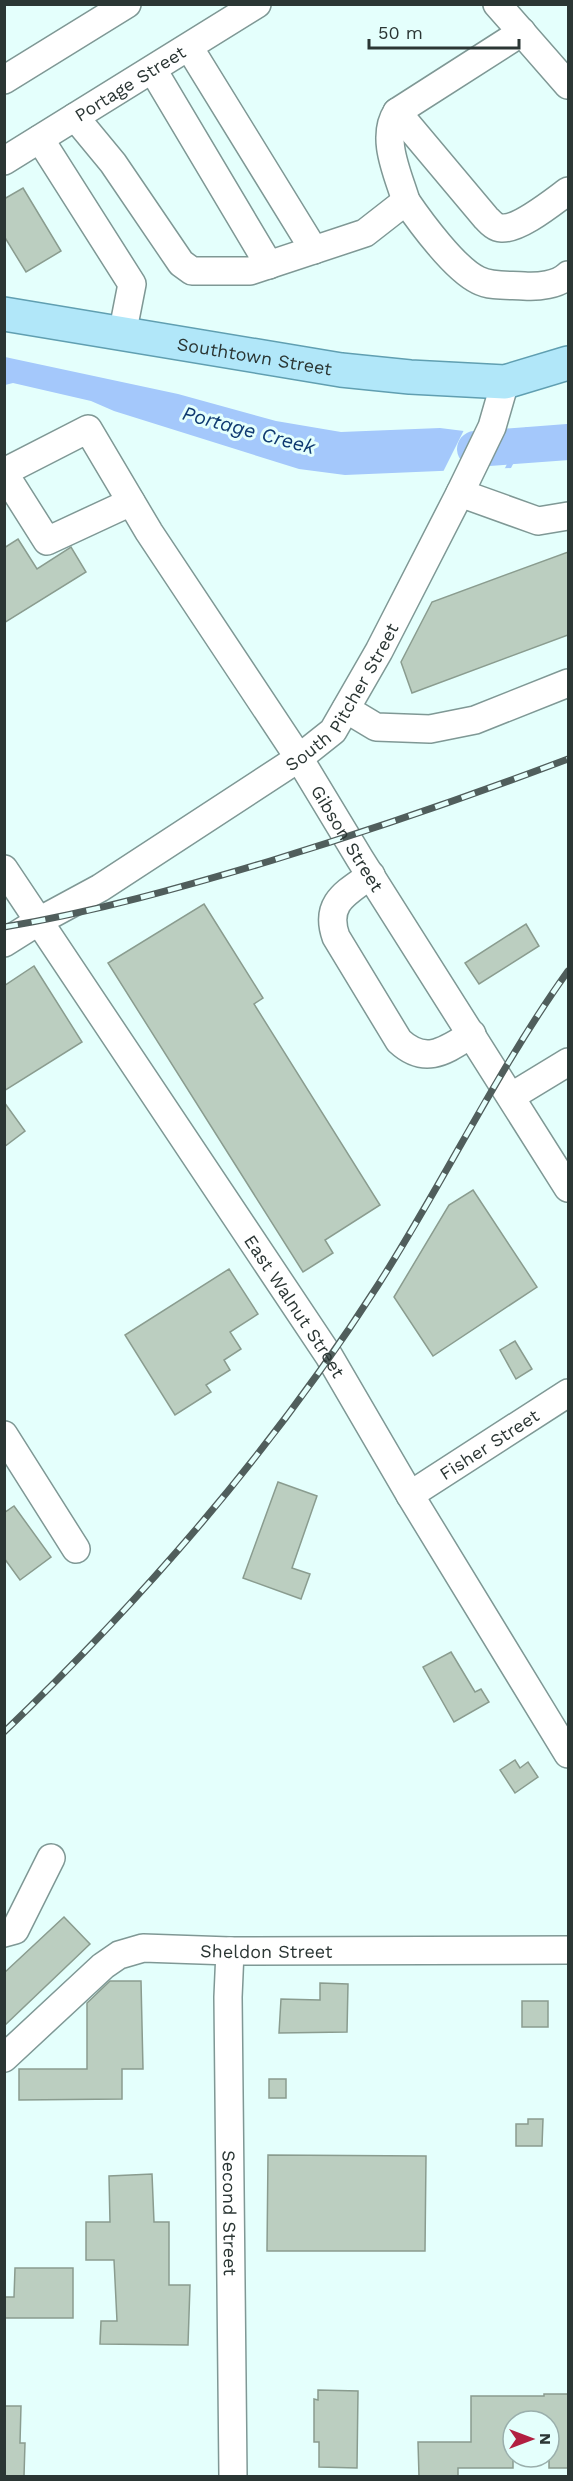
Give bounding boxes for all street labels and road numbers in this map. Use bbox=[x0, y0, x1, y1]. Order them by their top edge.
street label: Portage Street bbox=[70, 40, 189, 125]
street label: Southtown Street bbox=[176, 332, 334, 379]
street label: South Pitcher Street bbox=[281, 619, 402, 775]
street label: Gibson Street bbox=[307, 781, 388, 896]
street label: East Walnut Street bbox=[240, 1230, 350, 1382]
street label: Fisher Street bbox=[435, 1404, 543, 1484]
street label: Sheldon Street bbox=[200, 1939, 333, 1962]
street label: Second Street bbox=[219, 2150, 241, 2276]

